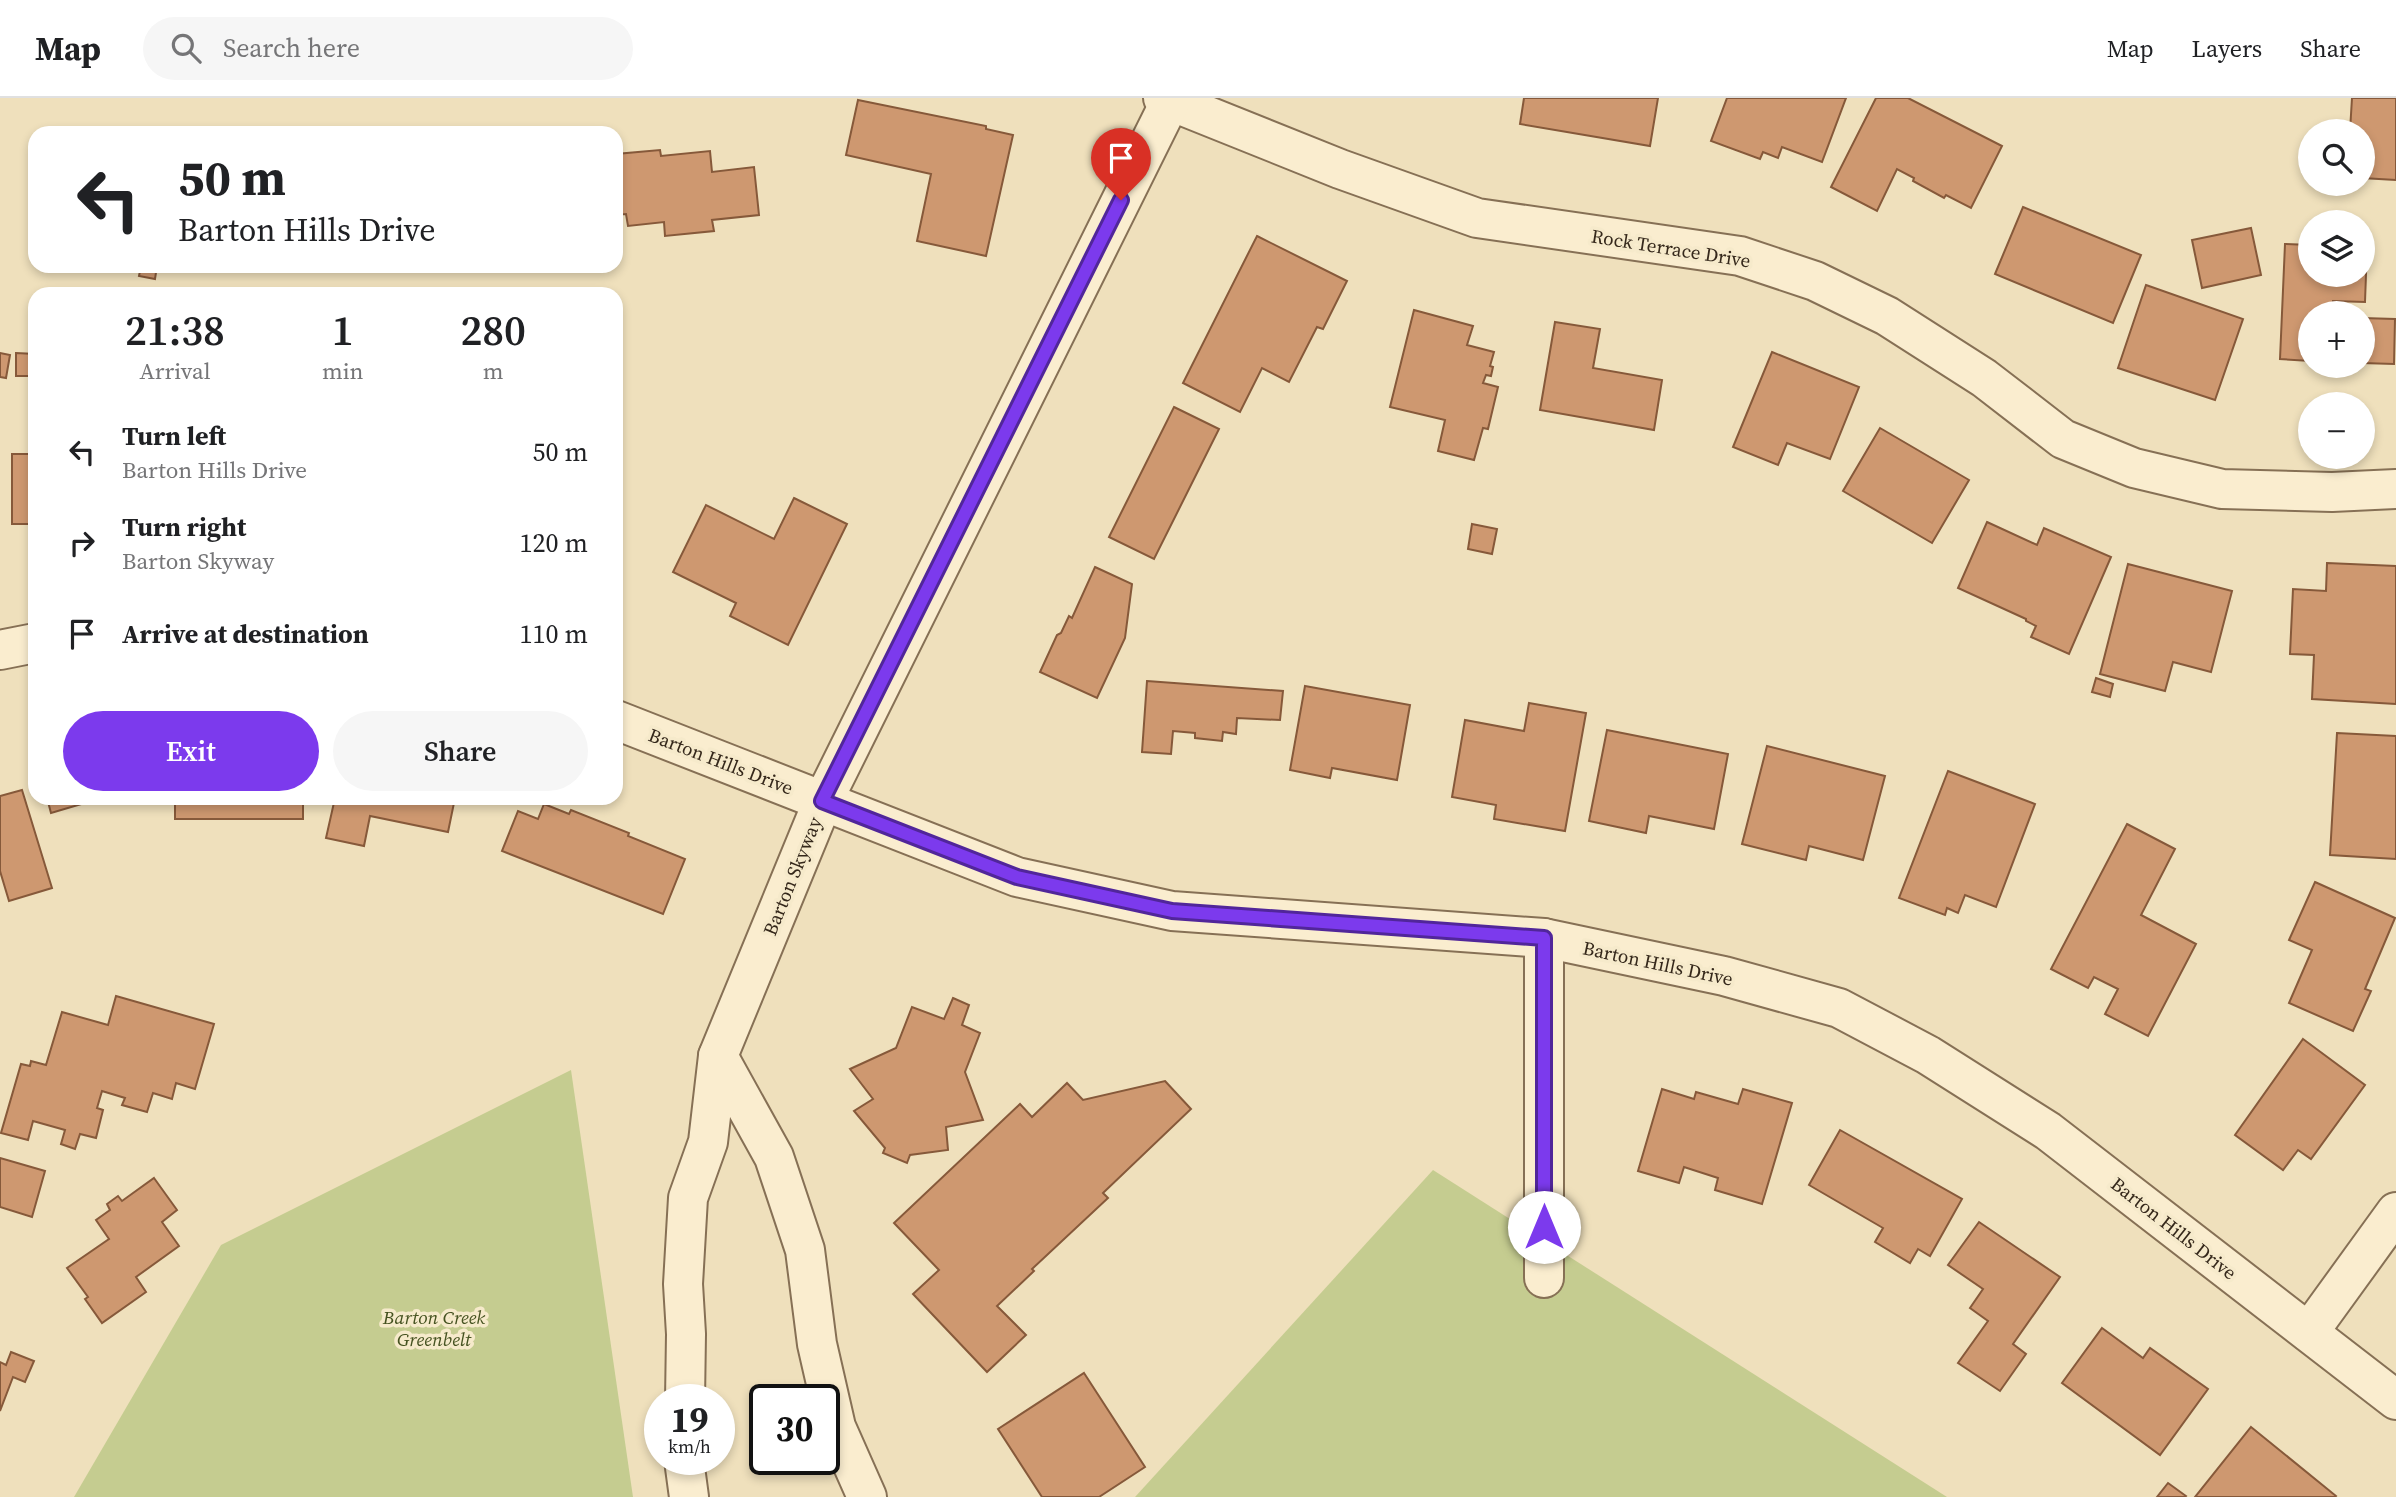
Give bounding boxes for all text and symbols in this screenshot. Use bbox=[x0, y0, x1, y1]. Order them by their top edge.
search box bbox=[143, 17, 633, 80]
text: Map bbox=[35, 26, 101, 71]
icon: search bbox=[167, 29, 205, 67]
text: Search here bbox=[223, 30, 360, 66]
text: Map bbox=[2107, 32, 2154, 65]
text: Layers bbox=[2192, 32, 2262, 65]
text: Share bbox=[2300, 32, 2361, 65]
map controls bbox=[2298, 119, 2375, 469]
button: search bbox=[2298, 119, 2375, 196]
pin bbox=[1091, 128, 1151, 200]
icon: arrive bbox=[1102, 139, 1140, 177]
text: 50 m bbox=[178, 144, 286, 211]
icon: left bbox=[63, 154, 154, 245]
text: Barton Hills Drive bbox=[178, 208, 436, 252]
button: layers bbox=[2298, 210, 2375, 287]
street label: Rock Terrace Drive bbox=[1590, 223, 1752, 273]
text: 21:38 bbox=[125, 301, 225, 359]
text: 1 bbox=[332, 301, 354, 359]
text: 280 bbox=[460, 301, 526, 359]
button: + bbox=[2298, 301, 2375, 378]
text: Arrival bbox=[139, 355, 211, 387]
text: min bbox=[322, 355, 363, 387]
text: m bbox=[483, 355, 504, 387]
button: − bbox=[2298, 392, 2375, 469]
text: Turn left bbox=[122, 418, 226, 454]
icon: left bbox=[63, 433, 101, 471]
text: 50 m bbox=[533, 434, 588, 470]
text: Barton Hills Drive bbox=[122, 454, 307, 486]
text: Turn right bbox=[122, 509, 246, 545]
icon: right bbox=[63, 524, 101, 562]
text: 120 m bbox=[520, 525, 588, 561]
text: Barton Skyway bbox=[122, 545, 274, 577]
icon: arrive bbox=[63, 615, 101, 653]
text: Arrive at destination bbox=[122, 616, 369, 652]
text: 110 m bbox=[520, 616, 588, 652]
button: Exit bbox=[63, 711, 319, 791]
button: Share bbox=[333, 711, 588, 791]
street label: Barton Hills Drive bbox=[645, 721, 797, 801]
street label: Barton Skyway bbox=[756, 813, 828, 939]
street label: Barton Hills Drive bbox=[1581, 934, 1735, 992]
street label: Barton Hills Drive bbox=[2106, 1171, 2242, 1285]
position arrow bbox=[1507, 1190, 1581, 1264]
park label: Barton Creek Greenbelt bbox=[382, 1304, 485, 1352]
speed limit sign: 30 bbox=[749, 1384, 840, 1475]
text: 19 bbox=[671, 1396, 708, 1444]
text: km/h bbox=[668, 1434, 711, 1459]

